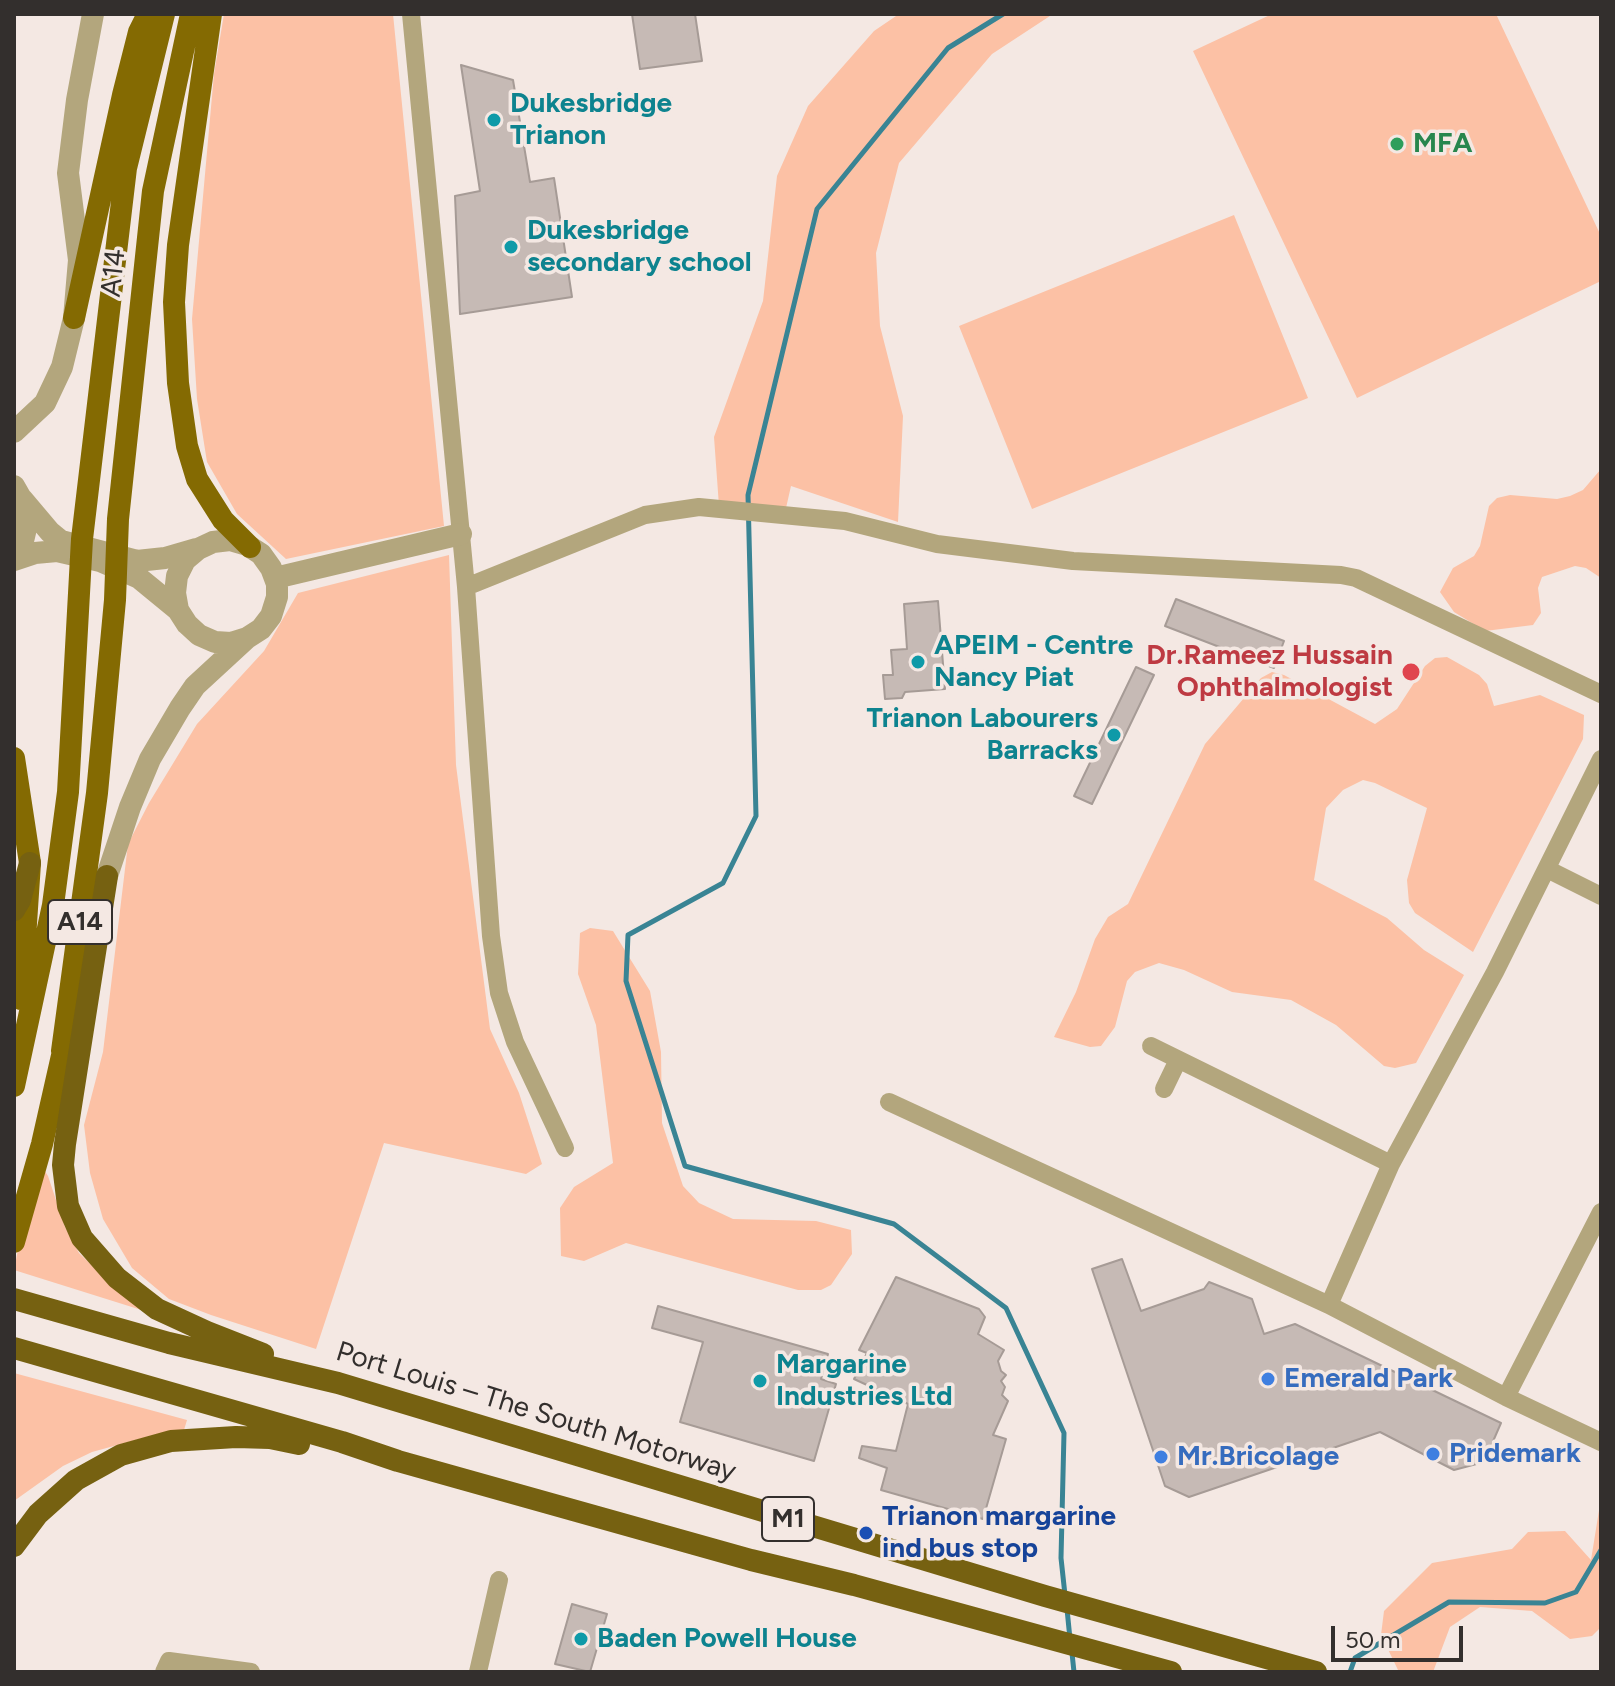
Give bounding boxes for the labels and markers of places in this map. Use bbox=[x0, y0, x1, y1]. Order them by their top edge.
place label: Dukesbridge Trianon bbox=[510, 87, 672, 153]
marker: Dukesbridge Trianon bbox=[485, 111, 503, 129]
place label: MFA bbox=[1413, 127, 1472, 161]
marker: MFA bbox=[1388, 135, 1406, 153]
place label: Dukesbridge secondary school bbox=[527, 214, 752, 280]
marker: Dukesbridge secondary school bbox=[502, 238, 520, 256]
place label: APEIM - Centre Nancy Piat bbox=[934, 629, 1133, 695]
place label: Dr.Rameez Hussain Ophthalmologist bbox=[1146, 639, 1393, 705]
marker: APEIM - Centre Nancy Piat bbox=[909, 653, 927, 671]
marker: Dr.Rameez Hussain Ophthalmologist bbox=[1400, 661, 1422, 683]
place label: Trianon Labourers Barracks bbox=[866, 702, 1098, 768]
marker: Trianon Labourers Barracks bbox=[1105, 726, 1123, 744]
place label: Margarine Industries Ltd bbox=[776, 1348, 953, 1414]
place label: Emerald Park bbox=[1284, 1362, 1453, 1396]
marker: Emerald Park bbox=[1259, 1370, 1277, 1388]
marker: Margarine Industries Ltd bbox=[751, 1372, 769, 1390]
place label: Pridemark bbox=[1449, 1437, 1581, 1471]
place label: Mr.Bricolage bbox=[1177, 1440, 1339, 1474]
marker: Pridemark bbox=[1424, 1445, 1442, 1463]
marker: Mr.Bricolage bbox=[1152, 1448, 1170, 1466]
place label: Trianon margarine ind bus stop bbox=[882, 1500, 1116, 1566]
marker: Trianon margarine ind bus stop bbox=[857, 1524, 875, 1542]
place label: Baden Powell House bbox=[597, 1622, 857, 1656]
marker: Baden Powell House bbox=[572, 1630, 590, 1648]

